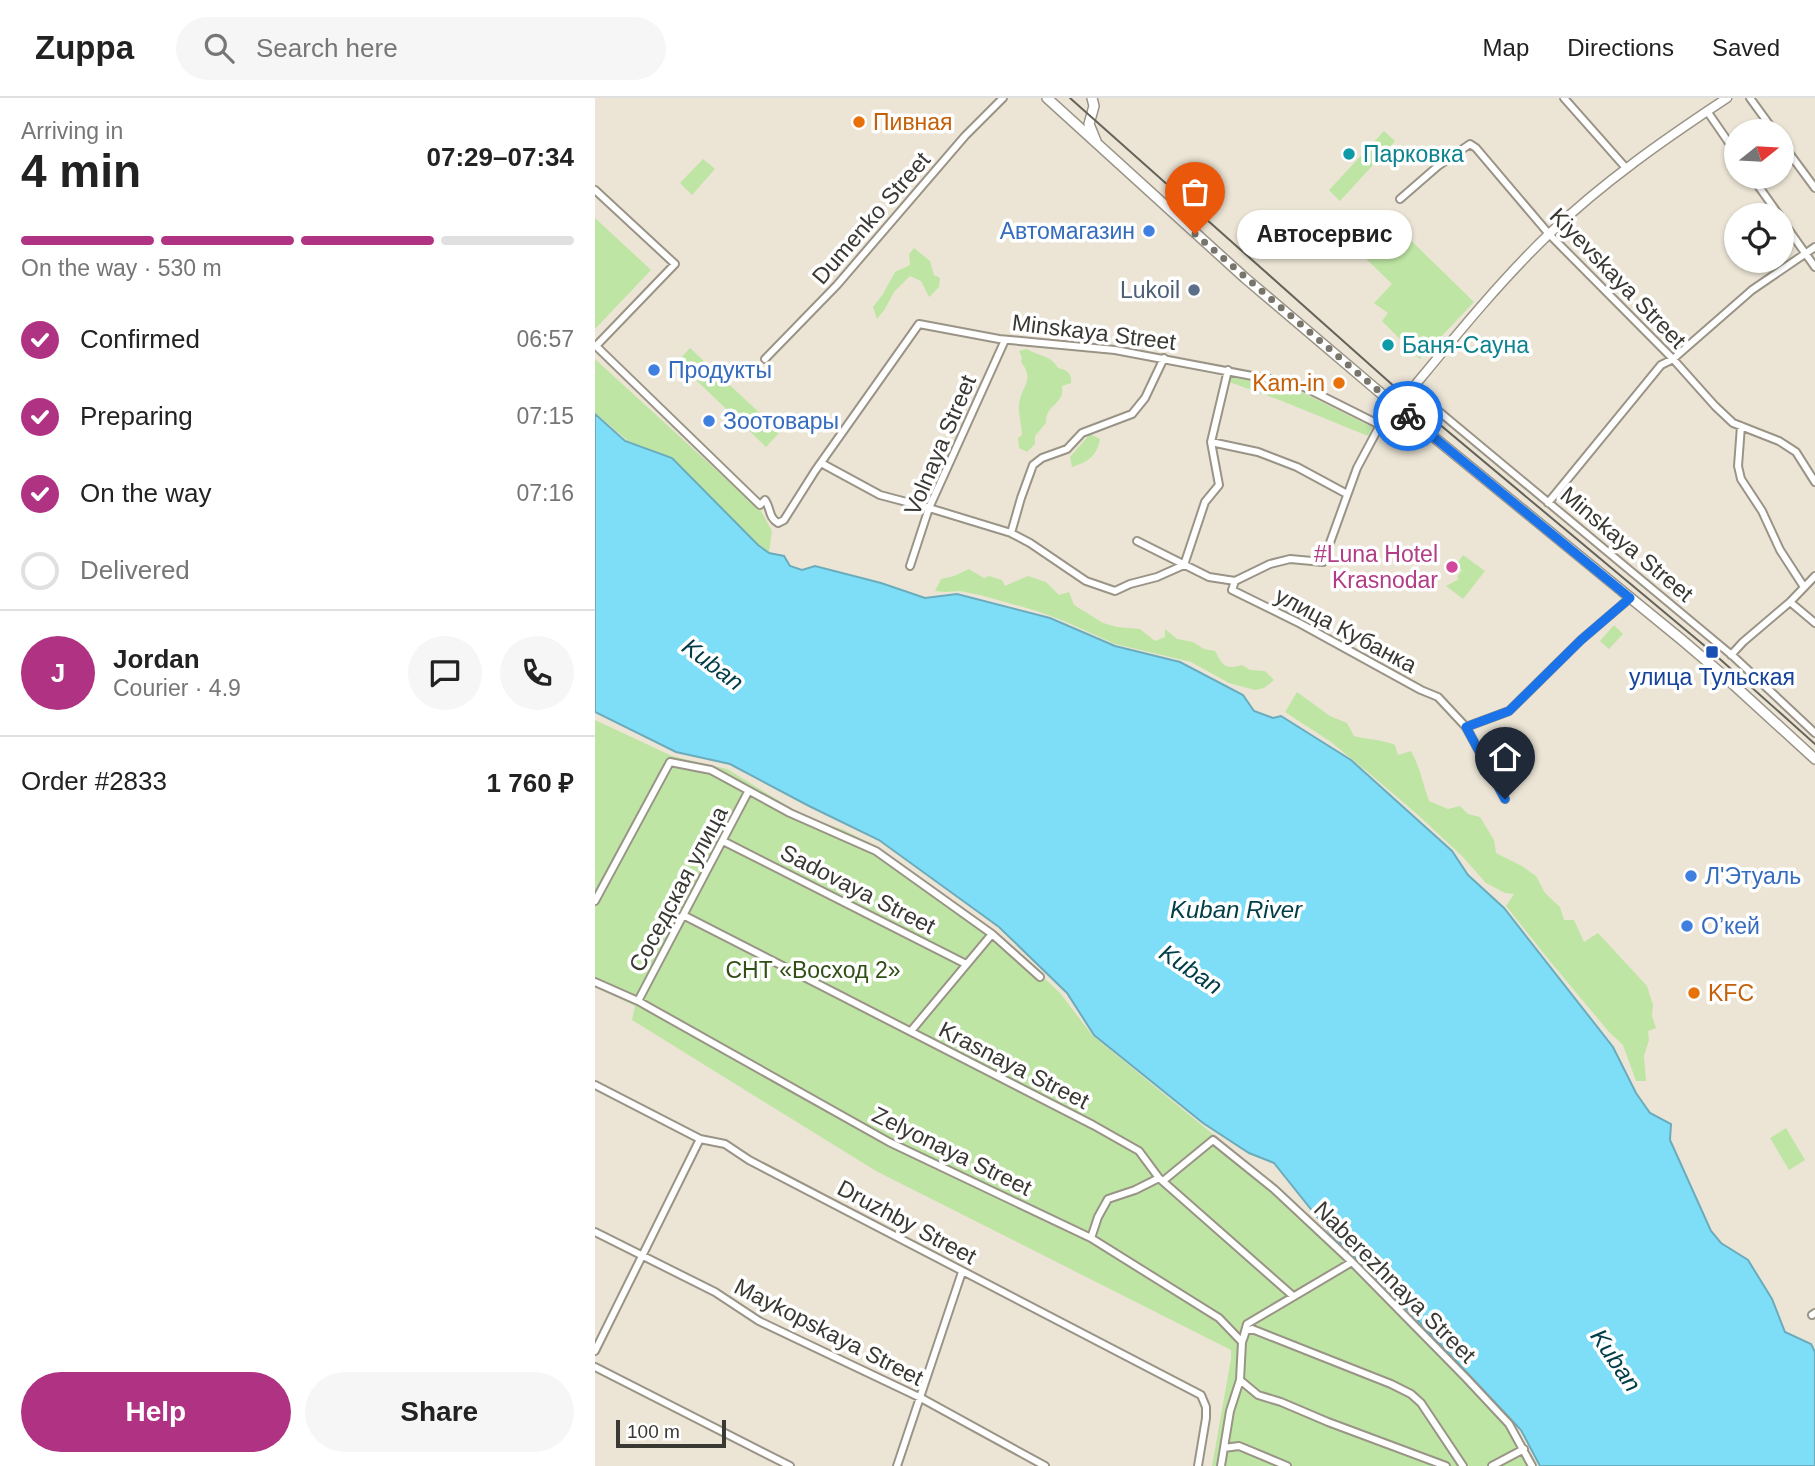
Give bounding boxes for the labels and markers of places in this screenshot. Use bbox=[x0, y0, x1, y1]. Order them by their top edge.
place label: Пивная bbox=[873, 109, 953, 135]
marker: Пивная bbox=[851, 114, 867, 130]
place label: Парковка bbox=[1363, 141, 1464, 167]
marker: Парковка bbox=[1341, 146, 1357, 162]
pin bbox=[1165, 162, 1225, 234]
callout: Автосервис bbox=[1237, 209, 1412, 258]
place label: Автомагазин bbox=[1000, 218, 1135, 244]
marker: Автомагазин bbox=[1141, 223, 1157, 239]
place label: Lukoil bbox=[1120, 277, 1180, 303]
marker: Lukoil bbox=[1186, 282, 1202, 298]
place label: Баня-Сауна bbox=[1402, 332, 1529, 358]
marker: Баня-Сауна bbox=[1380, 337, 1396, 353]
place label: Продукты bbox=[668, 357, 772, 383]
marker: Продукты bbox=[646, 362, 662, 378]
place label: Kam-in bbox=[1252, 370, 1325, 396]
marker: Kam-in bbox=[1331, 375, 1347, 391]
place label: Зоотовары bbox=[723, 408, 839, 434]
marker: Зоотовары bbox=[701, 413, 717, 429]
place label: #Luna Hotel Krasnodar bbox=[1314, 541, 1438, 593]
marker: #Luna Hotel Krasnodar bbox=[1444, 559, 1460, 575]
marker: улица Тульская bbox=[1704, 644, 1720, 660]
place label: улица Тульская bbox=[1629, 664, 1795, 690]
pin bbox=[1475, 727, 1535, 799]
place label: Л'Этуаль bbox=[1705, 863, 1801, 889]
marker: Л'Этуаль bbox=[1683, 868, 1699, 884]
place label: О’кей bbox=[1701, 913, 1760, 939]
marker: О’кей bbox=[1679, 918, 1695, 934]
place label: KFC bbox=[1708, 980, 1754, 1006]
marker: KFC bbox=[1686, 985, 1702, 1001]

